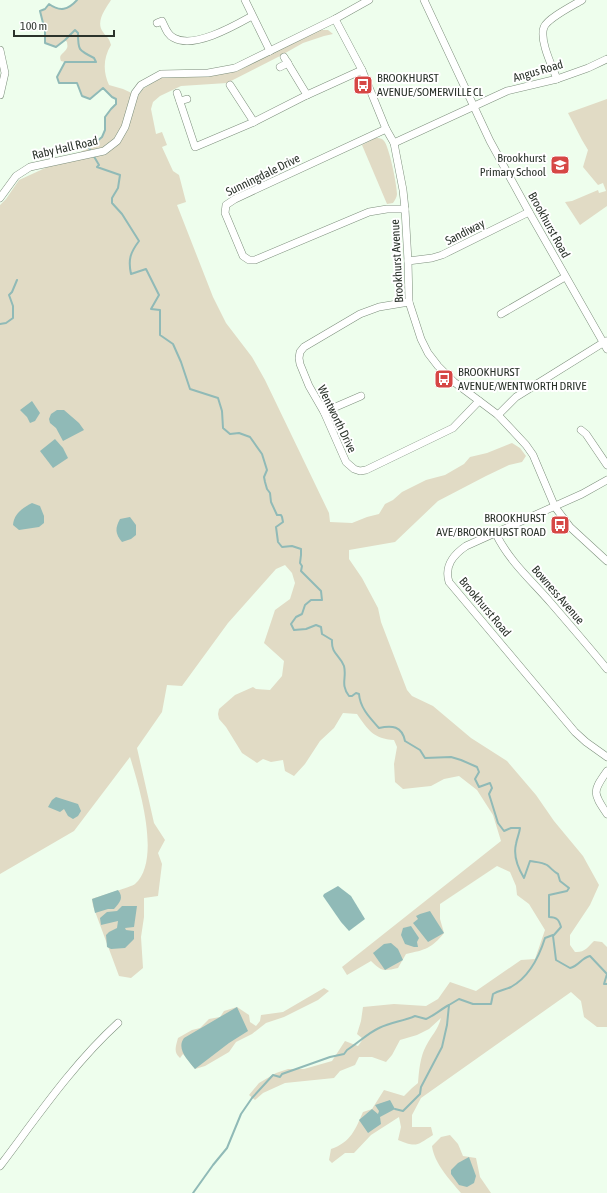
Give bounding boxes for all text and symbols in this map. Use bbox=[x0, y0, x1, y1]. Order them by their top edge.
scale bar bbox=[14, 12, 114, 38]
text: 100 m bbox=[20, 19, 47, 33]
street label: Angus Road bbox=[511, 57, 565, 85]
place label: BROOKHURST AVENUE/SOMERVILLE CL bbox=[377, 71, 483, 99]
bus stop icon: BROOKHURST AVENUE/SOMERVILLE CL bbox=[352, 74, 374, 96]
street label: Raby Hall Road bbox=[31, 134, 99, 162]
street label: Sunningdale Drive bbox=[224, 151, 302, 199]
place label: Brookhurst Primary School bbox=[480, 151, 547, 179]
school or university icon: Brookhurst Primary School bbox=[549, 154, 571, 176]
street label: Brookhurst Road bbox=[525, 190, 573, 260]
street label: Sandiway bbox=[443, 216, 487, 248]
street label: Brookhurst Avenue bbox=[388, 219, 406, 303]
place label: BROOKHURST AVENUE/WENTWORTH DRIVE bbox=[458, 365, 586, 393]
bus stop icon: BROOKHURST AVENUE/WENTWORTH DRIVE bbox=[433, 368, 455, 390]
street label: Wentworth Drive bbox=[315, 383, 359, 455]
place label: BROOKHURST AVE/BROOKHURST ROAD bbox=[436, 511, 547, 539]
bus stop icon: BROOKHURST AVE/BROOKHURST ROAD bbox=[549, 514, 571, 536]
street label: Bowness Avenue bbox=[529, 563, 587, 627]
street label: Brookhurst Road bbox=[456, 574, 514, 640]

